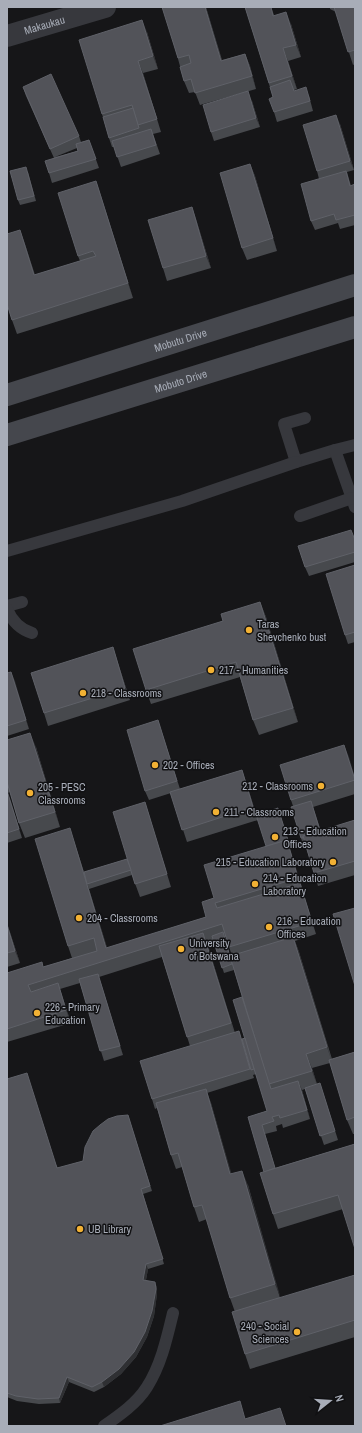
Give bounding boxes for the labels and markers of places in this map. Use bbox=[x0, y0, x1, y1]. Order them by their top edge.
place label: Taras Shevchenko bust bbox=[257, 617, 327, 644]
marker: Taras Shevchenko bust bbox=[244, 625, 254, 635]
place label: 217 - Humanities bbox=[219, 663, 289, 677]
marker: 217 - Humanities bbox=[206, 665, 216, 675]
place label: 218 - Classrooms bbox=[91, 686, 162, 700]
marker: 218 - Classrooms bbox=[78, 688, 88, 698]
place label: 202 - Offices bbox=[163, 758, 215, 772]
marker: 202 - Offices bbox=[150, 760, 160, 770]
place label: 212 - Classrooms bbox=[242, 779, 313, 793]
place label: 205 - PESC Classrooms bbox=[38, 780, 86, 807]
marker: 212 - Classrooms bbox=[316, 781, 326, 791]
marker: 205 - PESC Classrooms bbox=[25, 788, 35, 798]
place label: 211 - Classrooms bbox=[224, 805, 295, 819]
marker: 211 - Classrooms bbox=[211, 807, 221, 817]
place label: 213 - Education Offices bbox=[283, 824, 347, 851]
marker: 213 - Education Offices bbox=[270, 832, 280, 842]
place label: 215 - Education Laboratory bbox=[216, 855, 325, 869]
marker: 215 - Education Laboratory bbox=[328, 857, 338, 867]
place label: 214 - Education Laboratory bbox=[263, 871, 327, 898]
marker: 214 - Education Laboratory bbox=[250, 879, 260, 889]
place label: 204 - Classrooms bbox=[87, 911, 158, 925]
marker: 204 - Classrooms bbox=[74, 913, 84, 923]
place label: 216 - Education Offices bbox=[277, 914, 341, 941]
marker: 216 - Education Offices bbox=[264, 922, 274, 932]
place label: University of Botswana bbox=[189, 936, 239, 963]
marker: University of Botswana bbox=[176, 944, 186, 954]
place label: 226 - Primary Education bbox=[45, 1000, 100, 1027]
marker: 226 - Primary Education bbox=[32, 1008, 42, 1018]
place label: UB Library bbox=[88, 1222, 132, 1236]
marker: UB Library bbox=[75, 1224, 85, 1234]
place label: 240 - Social Sciences bbox=[241, 1319, 289, 1346]
marker: 240 - Social Sciences bbox=[292, 1327, 302, 1337]

